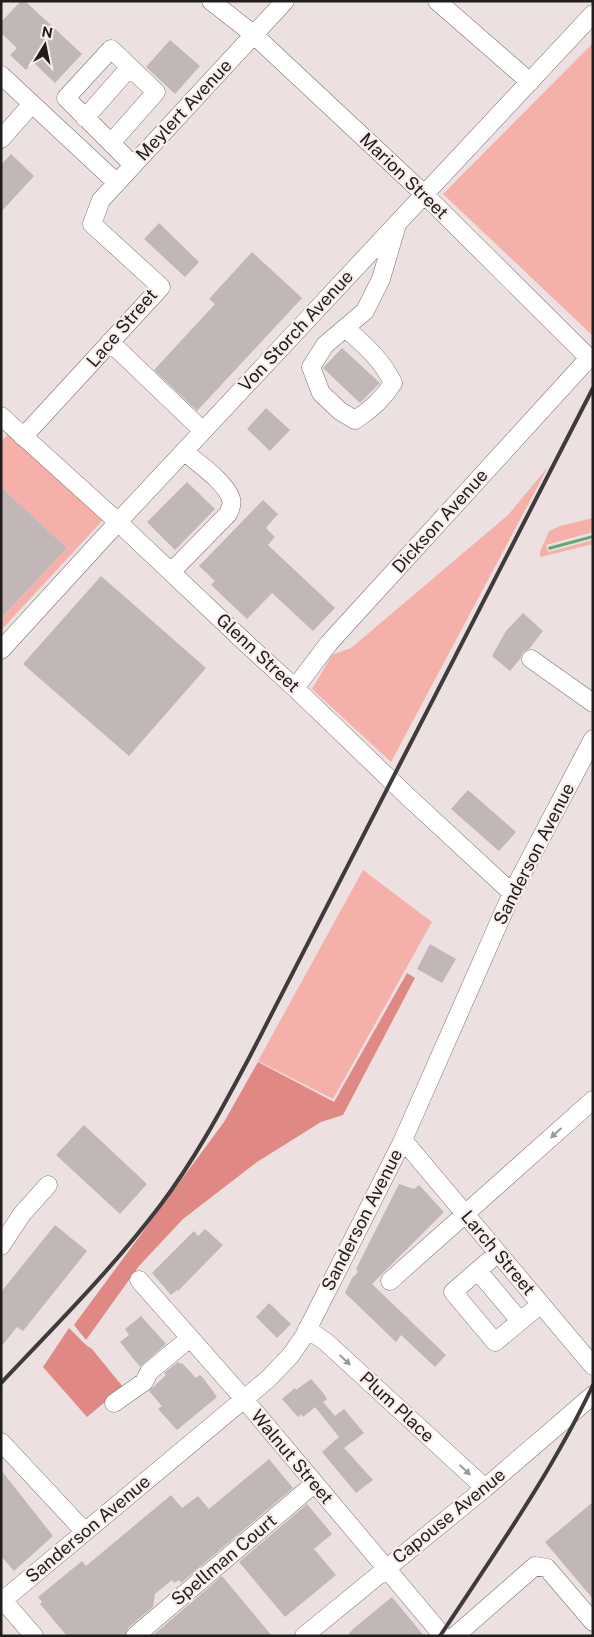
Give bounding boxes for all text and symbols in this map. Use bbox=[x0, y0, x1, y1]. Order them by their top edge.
north arrow bbox=[20, 20, 70, 70]
text: N bbox=[40, 23, 54, 41]
street label: Meylert Avenue bbox=[131, 55, 236, 165]
street label: Marion Street bbox=[356, 128, 453, 223]
street label: Von Storch Avenue bbox=[234, 266, 357, 396]
street label: Lace Street bbox=[82, 284, 161, 371]
street label: Dickson Avenue bbox=[388, 464, 492, 577]
street label: Glenn Street bbox=[212, 609, 304, 697]
street label: Sanderson Avenue bbox=[489, 779, 578, 928]
one-way arrow bbox=[551, 1127, 563, 1139]
street label: Sanderson Avenue bbox=[317, 1145, 406, 1294]
street label: Larch Street bbox=[457, 1206, 540, 1299]
one-way arrow bbox=[339, 1354, 351, 1366]
street label: Plum Place bbox=[356, 1367, 439, 1446]
street label: Walnut Street bbox=[247, 1405, 338, 1508]
street label: Capouse Avenue bbox=[388, 1464, 509, 1567]
one-way arrow bbox=[458, 1464, 471, 1475]
street label: Sanderson Avenue bbox=[21, 1470, 154, 1587]
street label: Spellman Court bbox=[167, 1510, 280, 1610]

